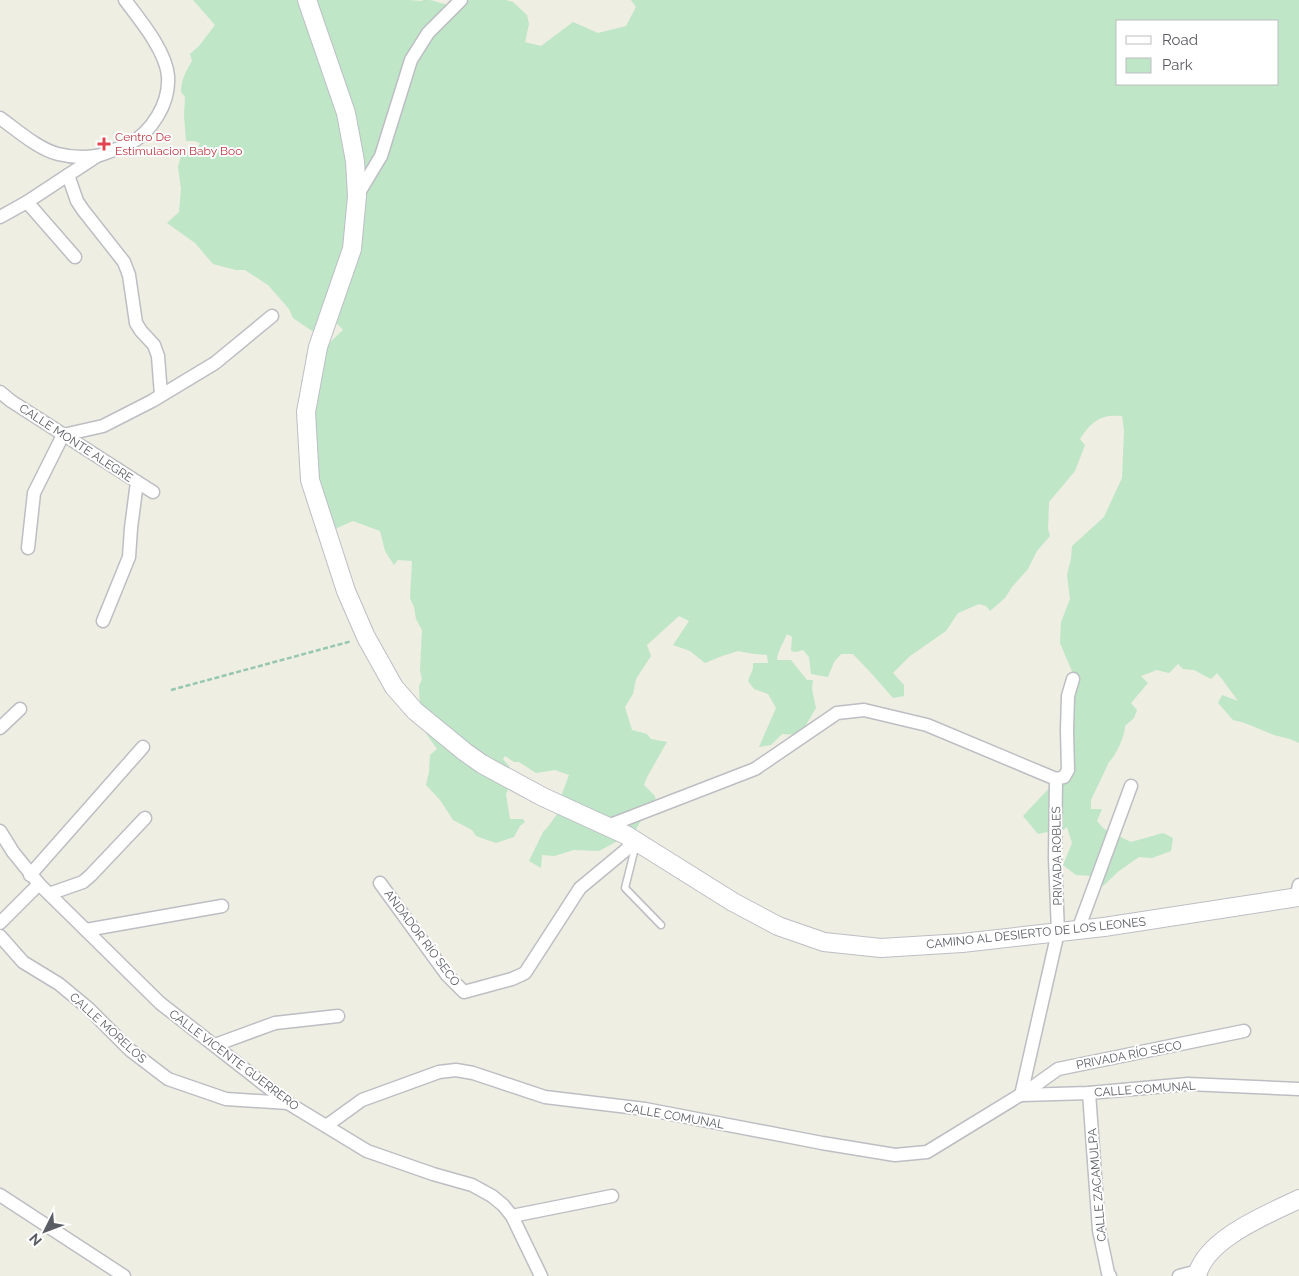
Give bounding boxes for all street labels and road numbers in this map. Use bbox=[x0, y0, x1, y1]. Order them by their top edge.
street label: CALLE MONTE ALEGRE bbox=[17, 401, 135, 485]
street label: PRIVADA ROBLES bbox=[1049, 806, 1065, 906]
street label: ANDADOR RÍO SECO bbox=[381, 887, 463, 989]
street label: CAMINO AL DESIERTO DE LOS LEONES bbox=[926, 915, 1146, 951]
street label: CALLE MORELOS bbox=[67, 990, 149, 1066]
street label: CALLE VICENTE GUERRERO bbox=[166, 1007, 302, 1113]
street label: PRIVADA RÍO SECO bbox=[1075, 1038, 1183, 1072]
street label: CALLE COMUNAL bbox=[1094, 1078, 1196, 1100]
street label: CALLE COMUNAL bbox=[623, 1100, 725, 1132]
street label: CALLE ZACAMULPA bbox=[1085, 1128, 1109, 1242]

